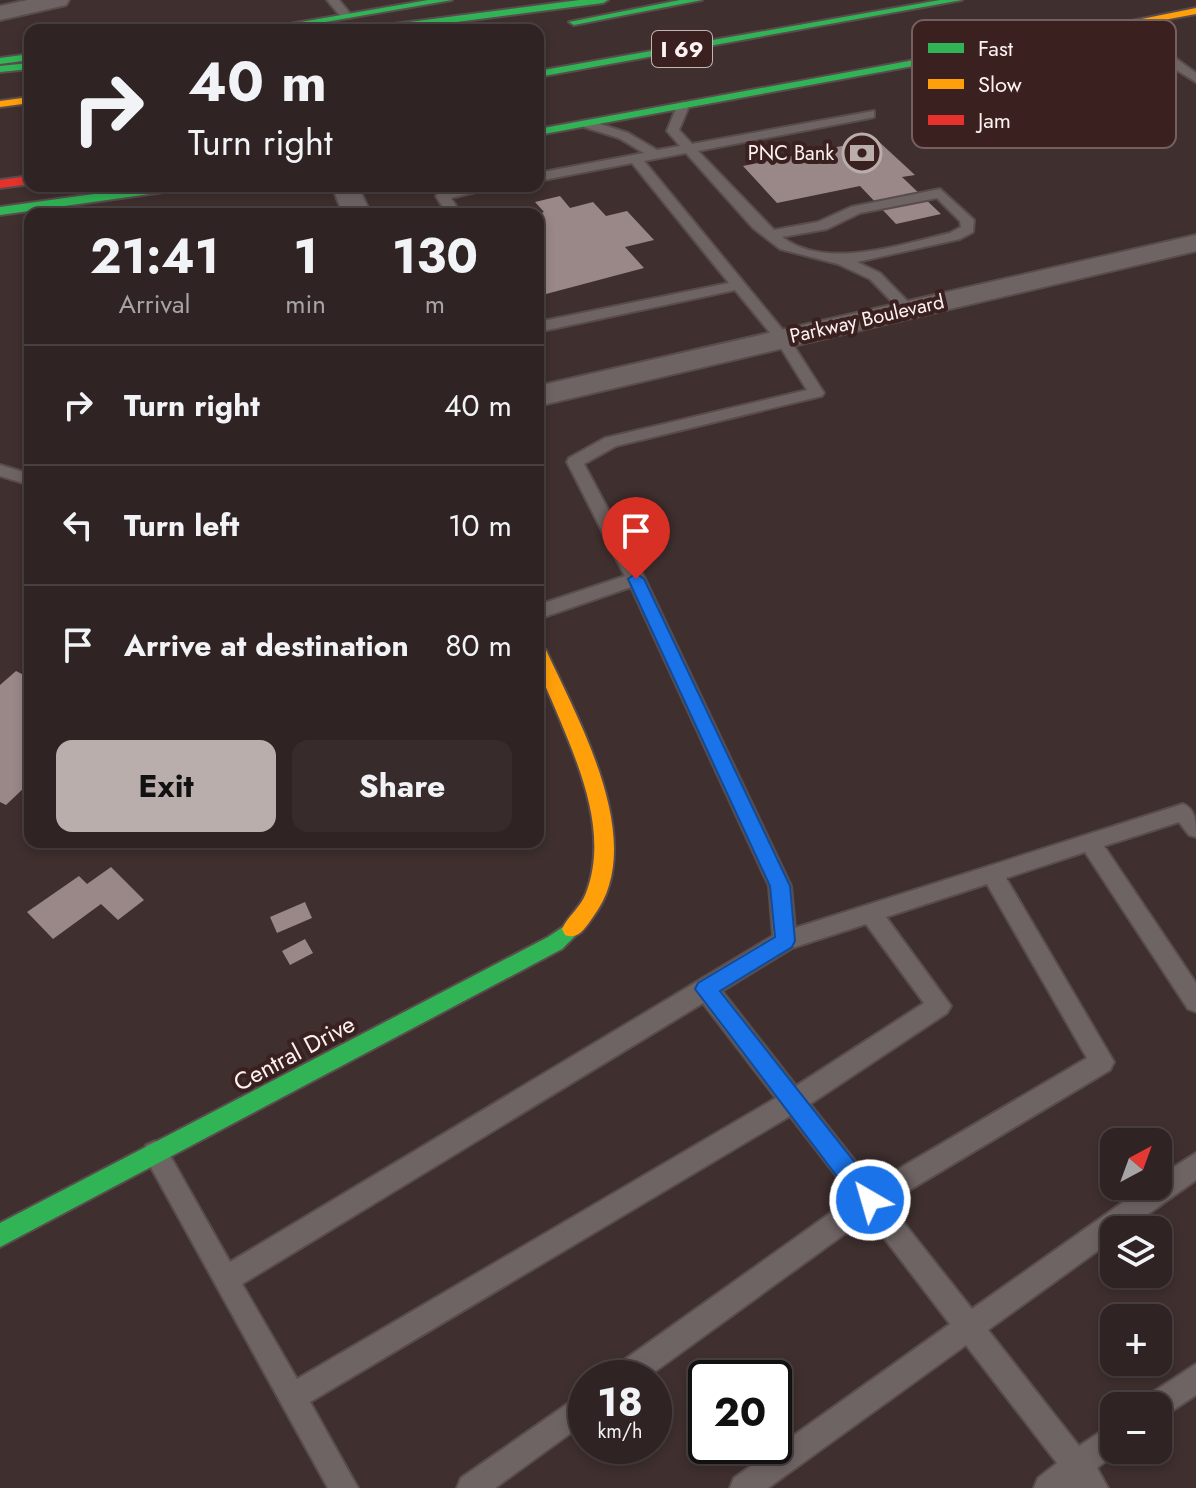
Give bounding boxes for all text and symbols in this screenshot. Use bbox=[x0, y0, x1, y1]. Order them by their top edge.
legend bbox=[912, 20, 1176, 148]
road number: I 69 bbox=[652, 31, 712, 67]
text: Fast bbox=[978, 32, 1014, 64]
text: 40 m bbox=[188, 41, 327, 122]
icon: right bbox=[56, 56, 160, 160]
text: Slow bbox=[978, 68, 1022, 100]
text: Jam bbox=[975, 104, 1011, 136]
text: Turn right bbox=[188, 116, 333, 168]
bank icon: PNC Bank bbox=[841, 132, 883, 174]
place label: PNC Bank bbox=[748, 139, 834, 168]
text: 21:41 bbox=[90, 222, 219, 291]
text: 1 bbox=[293, 222, 318, 291]
text: 130 bbox=[392, 222, 478, 291]
text: Arrival bbox=[119, 285, 190, 323]
text: min bbox=[285, 285, 326, 323]
text: m bbox=[425, 285, 445, 323]
street label: Parkway Boulevard bbox=[787, 287, 947, 351]
icon: right bbox=[56, 383, 100, 427]
text: Turn right bbox=[124, 384, 260, 427]
text: 40 m bbox=[444, 384, 512, 427]
pin bbox=[602, 497, 670, 579]
icon: left bbox=[56, 503, 100, 547]
text: Turn left bbox=[124, 504, 239, 547]
text: 10 m bbox=[448, 504, 512, 547]
icon: arrive bbox=[614, 509, 658, 553]
icon: arrive bbox=[56, 623, 100, 667]
text: Arrive at destination bbox=[124, 624, 409, 667]
text: 80 m bbox=[445, 624, 512, 667]
button: Exit bbox=[56, 740, 276, 832]
button: Share bbox=[292, 740, 512, 832]
street label: Central Drive bbox=[227, 1006, 361, 1100]
north arrow bbox=[1100, 1128, 1172, 1200]
map controls bbox=[1100, 1128, 1172, 1464]
position arrow bbox=[828, 1158, 912, 1242]
button: layers bbox=[1100, 1216, 1172, 1288]
button: + bbox=[1100, 1304, 1172, 1376]
speed limit sign: 20 bbox=[688, 1360, 792, 1464]
text: 18 bbox=[597, 1373, 643, 1431]
button: − bbox=[1100, 1392, 1172, 1464]
text: km/h bbox=[597, 1417, 643, 1446]

